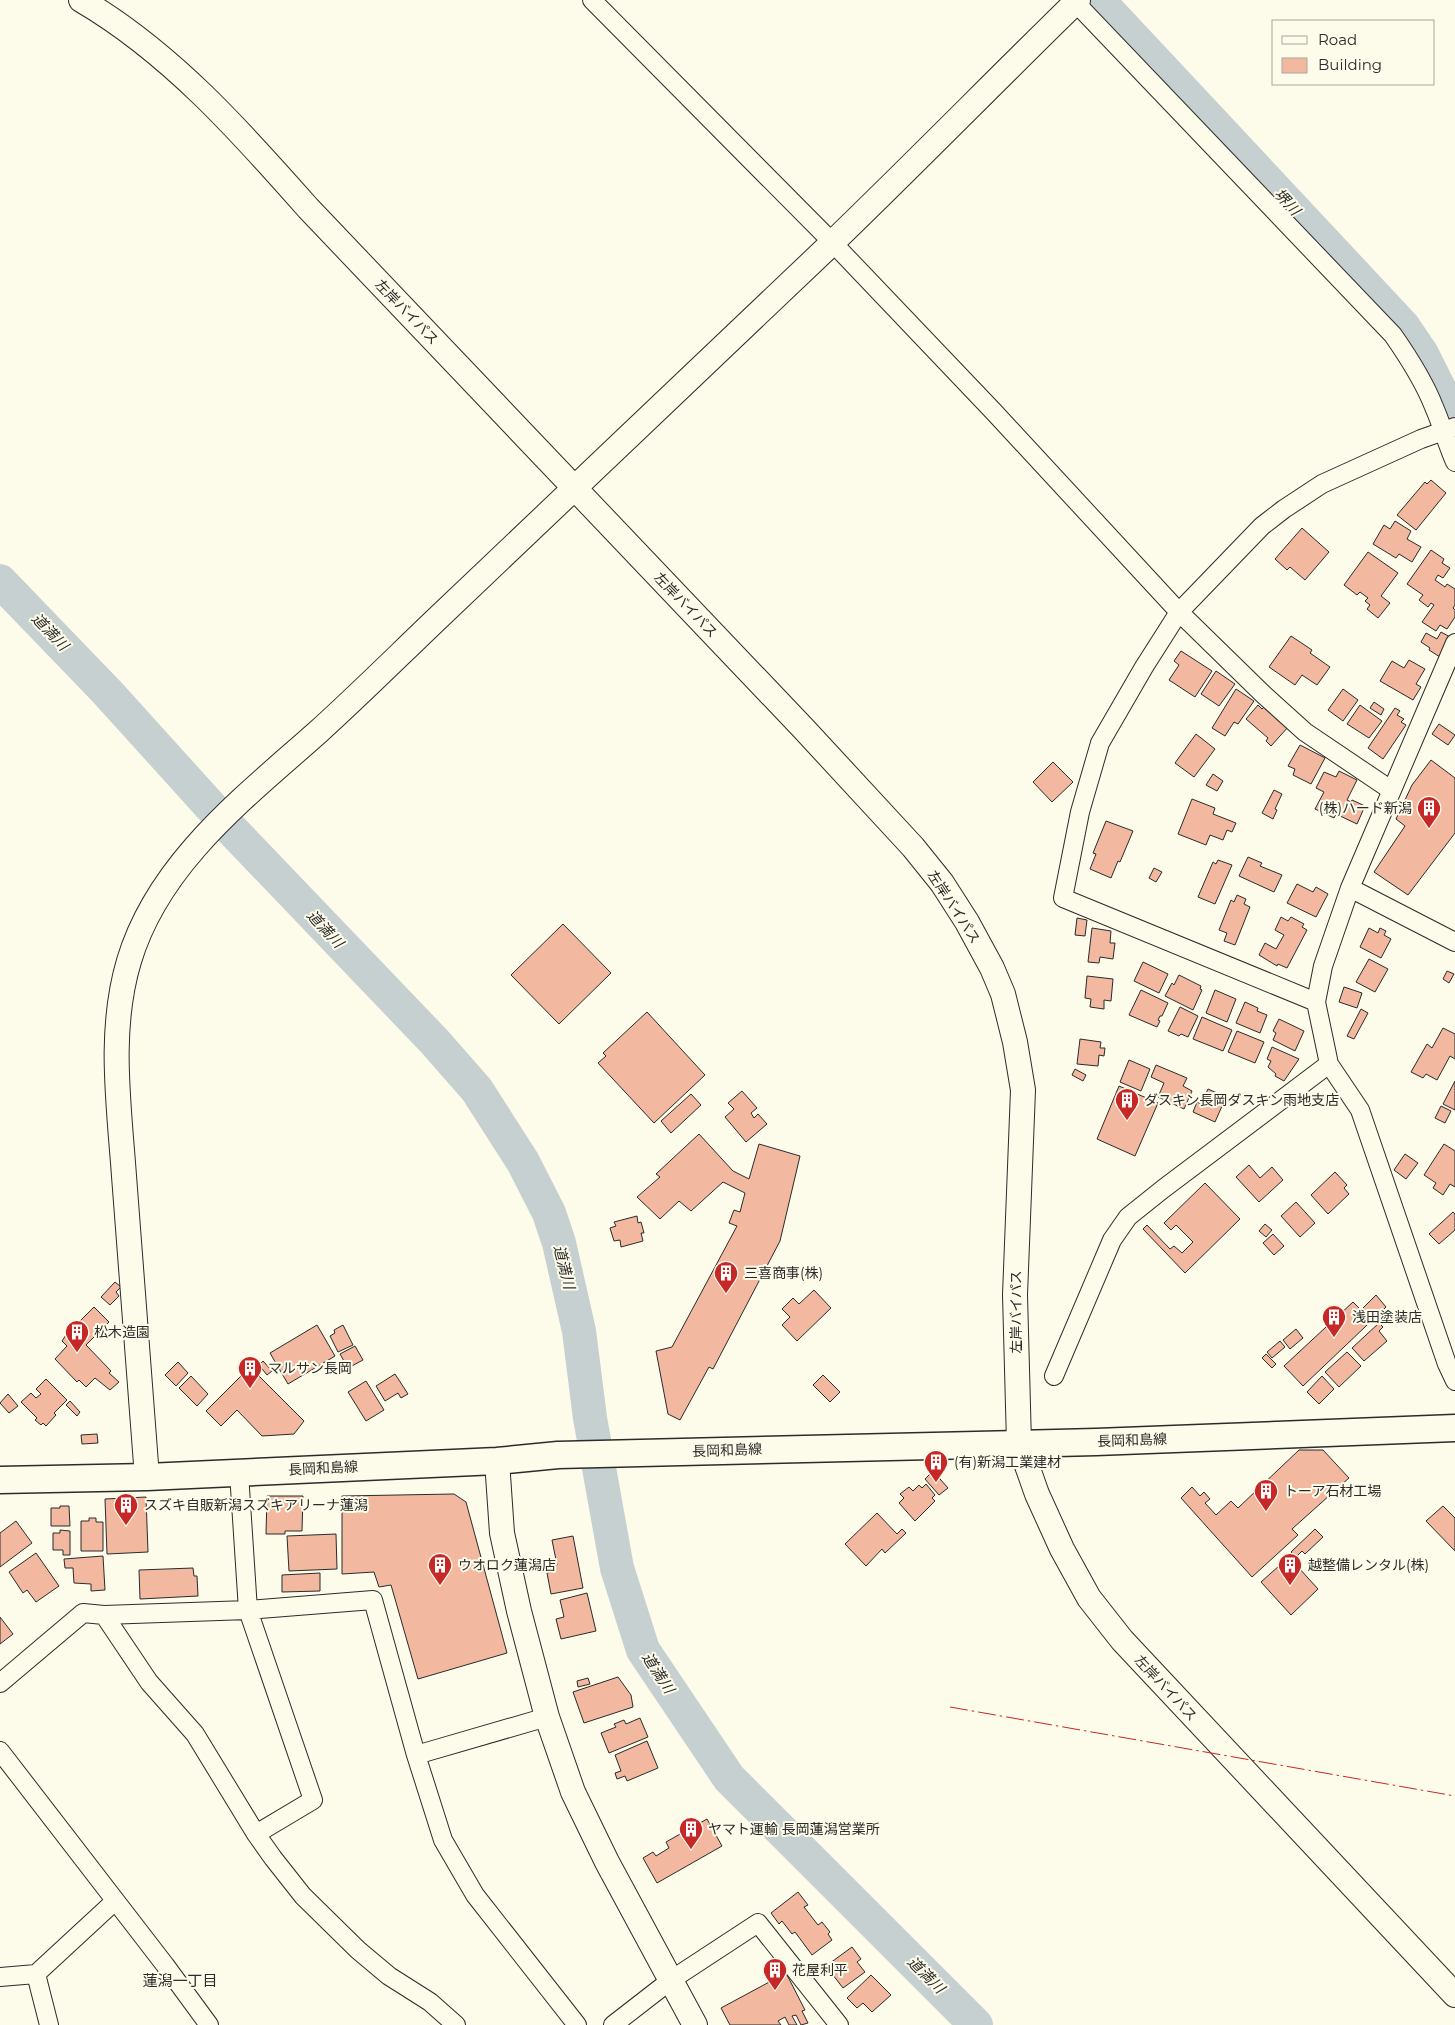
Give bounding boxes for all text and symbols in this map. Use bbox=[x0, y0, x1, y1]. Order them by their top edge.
legend bbox=[1272, 20, 1435, 85]
text: Road bbox=[1318, 30, 1357, 49]
text: Building bbox=[1318, 55, 1382, 74]
water label: 堺川 bbox=[1270, 184, 1306, 221]
street label: 左岸バイパス bbox=[371, 276, 443, 348]
street label: 左岸バイパス bbox=[650, 569, 722, 641]
water label: 道満川 bbox=[28, 609, 74, 656]
building icon: (株)ハード新潟 bbox=[1416, 795, 1442, 829]
place label: (株)ハード新潟 bbox=[1319, 799, 1412, 817]
street label: 左岸バイパス bbox=[924, 867, 984, 947]
water label: 道満川 bbox=[303, 906, 349, 953]
building icon: ダスキン長岡ダスキン雨地支店 bbox=[1114, 1087, 1140, 1121]
place label: ダスキン長岡ダスキン雨地支店 bbox=[1144, 1091, 1339, 1109]
water label: 道満川 bbox=[550, 1243, 580, 1293]
building icon: 三喜商事(株) bbox=[713, 1260, 739, 1294]
place label: 三喜商事(株) bbox=[744, 1264, 823, 1282]
street label: 左岸バイパス bbox=[1007, 1270, 1025, 1354]
building icon: 浅田塗装店 bbox=[1321, 1304, 1347, 1338]
place label: 浅田塗装店 bbox=[1352, 1308, 1422, 1326]
building icon: 松木造園 bbox=[64, 1319, 90, 1353]
place label: 松木造園 bbox=[94, 1323, 150, 1341]
building icon: マルサン長岡 bbox=[237, 1355, 263, 1389]
place label: マルサン長岡 bbox=[268, 1359, 352, 1377]
street label: 長岡和島線 bbox=[1097, 1430, 1167, 1450]
street label: 長岡和島線 bbox=[692, 1440, 762, 1460]
building icon: (有)新潟工業建材 bbox=[923, 1449, 949, 1483]
place label: (有)新潟工業建材 bbox=[954, 1453, 1061, 1471]
street label: 長岡和島線 bbox=[288, 1457, 358, 1479]
building icon: トーア石材工場 bbox=[1253, 1478, 1279, 1512]
place label: トーア石材工場 bbox=[1284, 1482, 1381, 1500]
building icon: スズキ自販新潟スズキアリーナ蓮潟 bbox=[113, 1492, 139, 1526]
place label: スズキ自販新潟スズキアリーナ蓮潟 bbox=[144, 1496, 368, 1514]
building icon: ウオロク蓮潟店 bbox=[427, 1552, 453, 1586]
building icon: 越整備レンタル(株) bbox=[1277, 1552, 1303, 1586]
place label: ウオロク蓮潟店 bbox=[458, 1556, 556, 1574]
place label: 越整備レンタル(株) bbox=[1308, 1556, 1429, 1574]
water label: 道満川 bbox=[638, 1649, 680, 1698]
street label: 左岸バイパス bbox=[1131, 1651, 1201, 1725]
building icon: ヤマト運輸 長岡蓮潟営業所 bbox=[678, 1816, 704, 1850]
place label: ヤマト運輸 長岡蓮潟営業所 bbox=[708, 1820, 880, 1838]
water label: 道満川 bbox=[904, 1952, 950, 1999]
building icon: 花屋利平 bbox=[762, 1957, 788, 1991]
place label: 花屋利平 bbox=[792, 1961, 848, 1979]
district label: 蓮潟一丁目 bbox=[142, 1971, 218, 1990]

